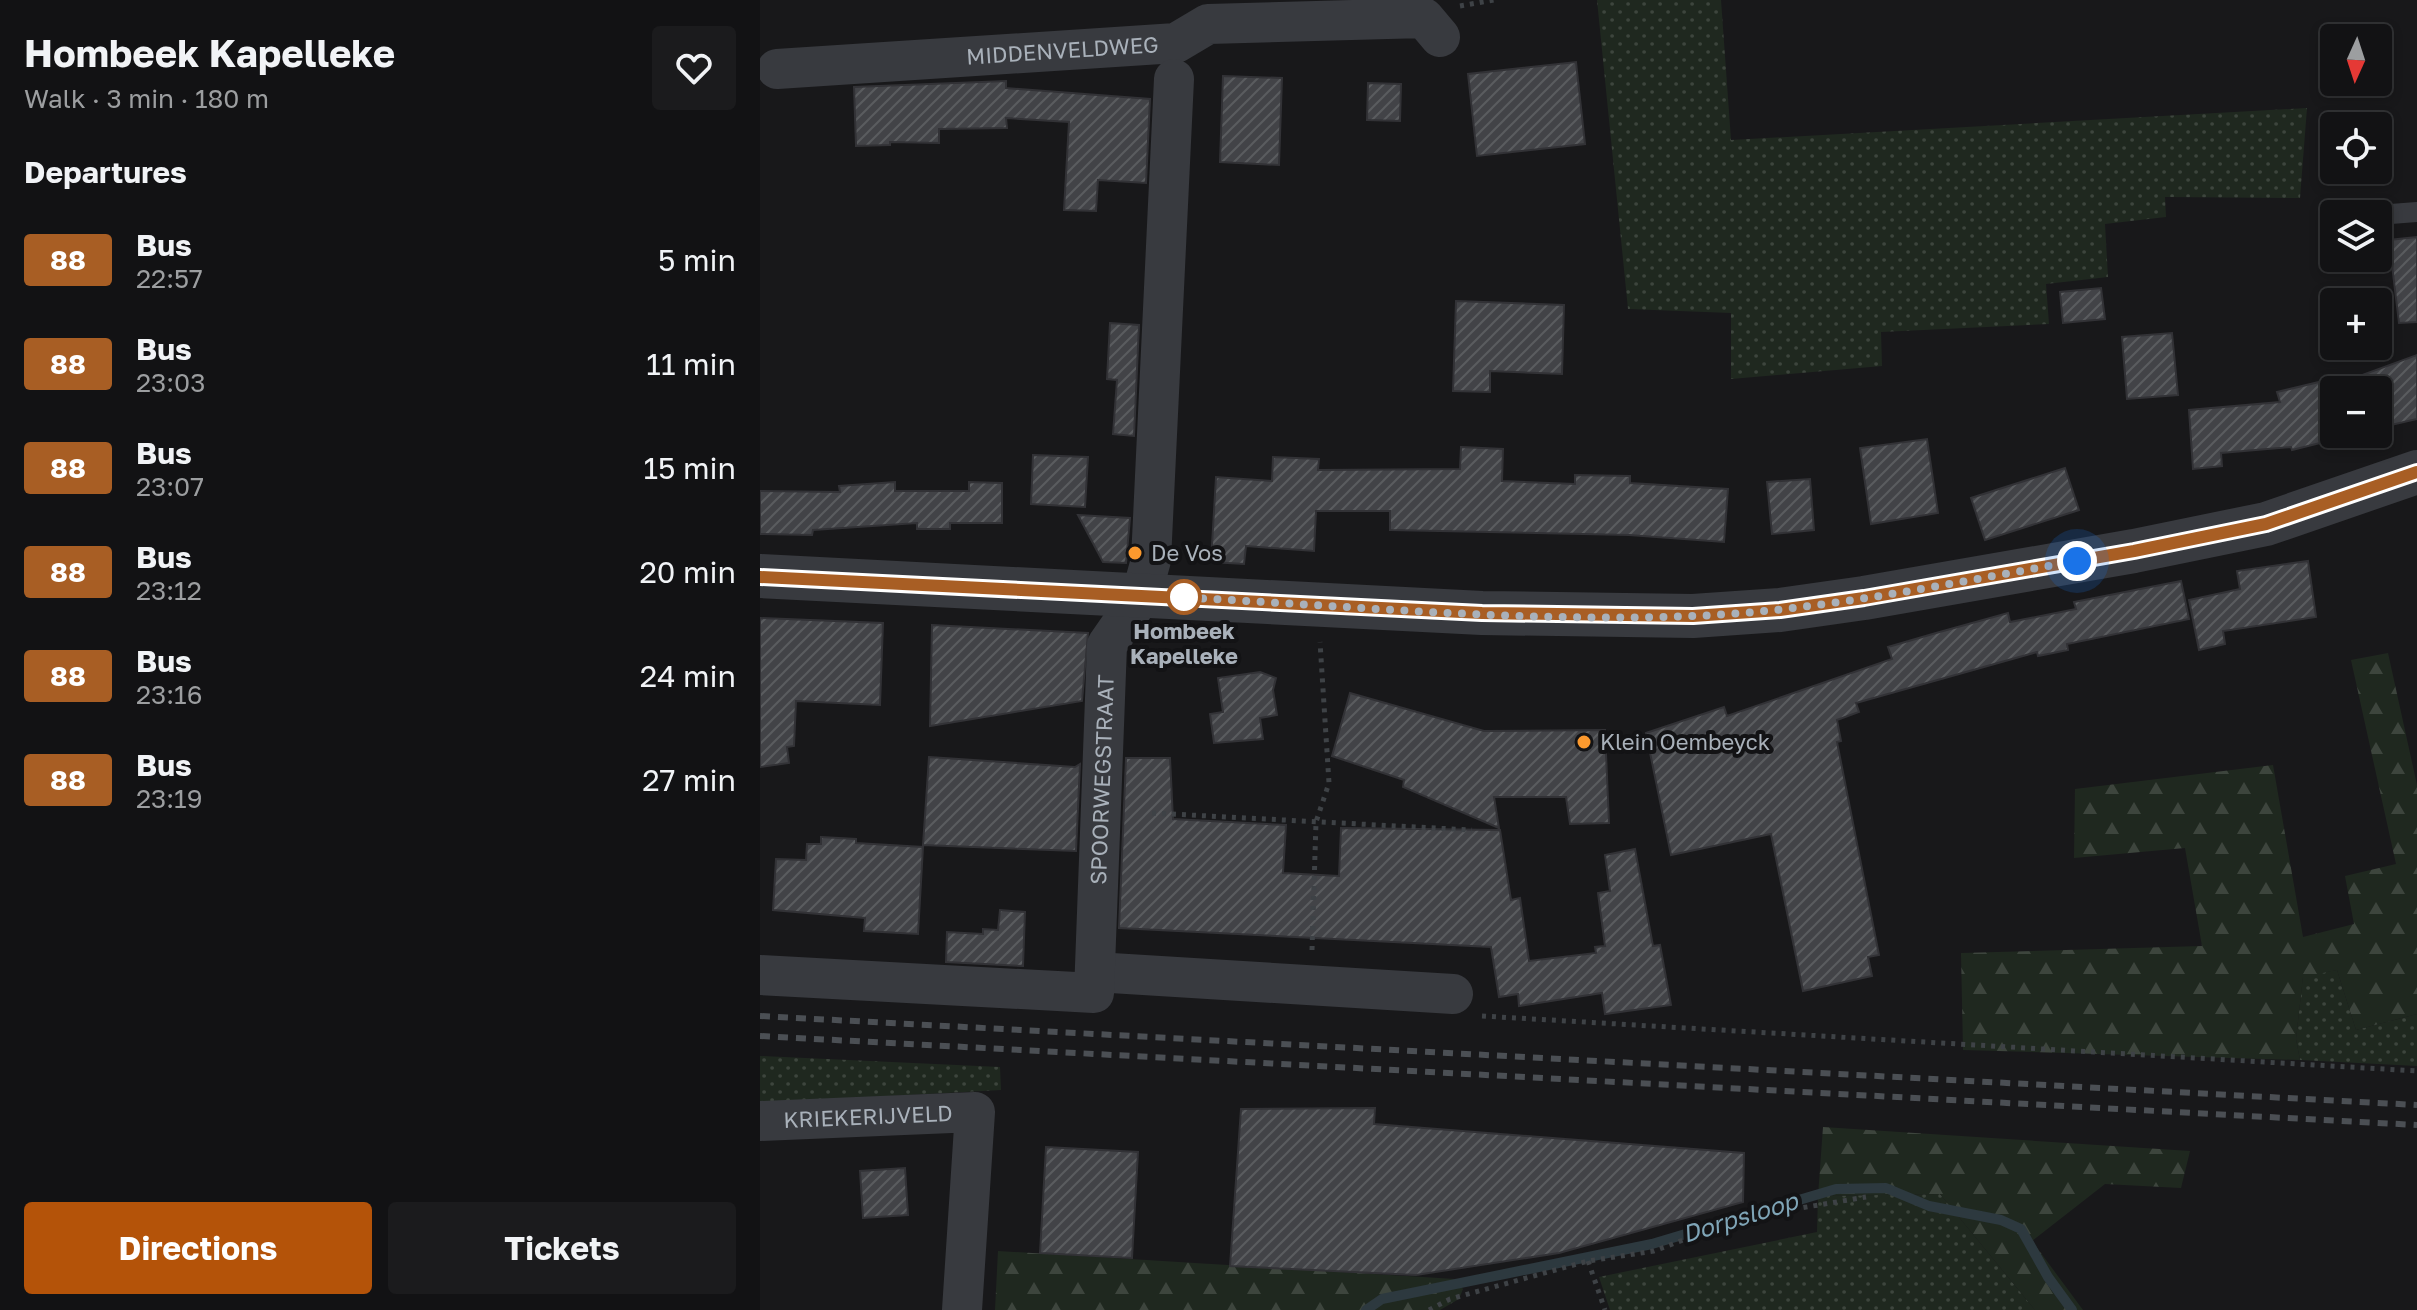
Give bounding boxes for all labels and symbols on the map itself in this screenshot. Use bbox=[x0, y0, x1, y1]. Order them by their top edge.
north arrow bbox=[2320, 24, 2392, 96]
street label: MIDDENVELDWEG bbox=[965, 30, 1159, 70]
place label: De Vos bbox=[1151, 539, 1223, 566]
your location bbox=[2057, 541, 2097, 581]
marker: De Vos bbox=[1126, 544, 1144, 562]
marker: Hombeek Kapelleke bbox=[1167, 580, 1201, 614]
place label: Hombeek Kapelleke bbox=[1130, 617, 1238, 669]
street label: SPOORWEGSTRAAT bbox=[1084, 674, 1119, 885]
place label: Klein Oembeyck bbox=[1600, 728, 1770, 755]
marker: Klein Oembeyck bbox=[1575, 733, 1593, 751]
street label: KRIEKERIJVELD bbox=[783, 1099, 953, 1133]
water label: Dorpsloop bbox=[1678, 1185, 1803, 1248]

